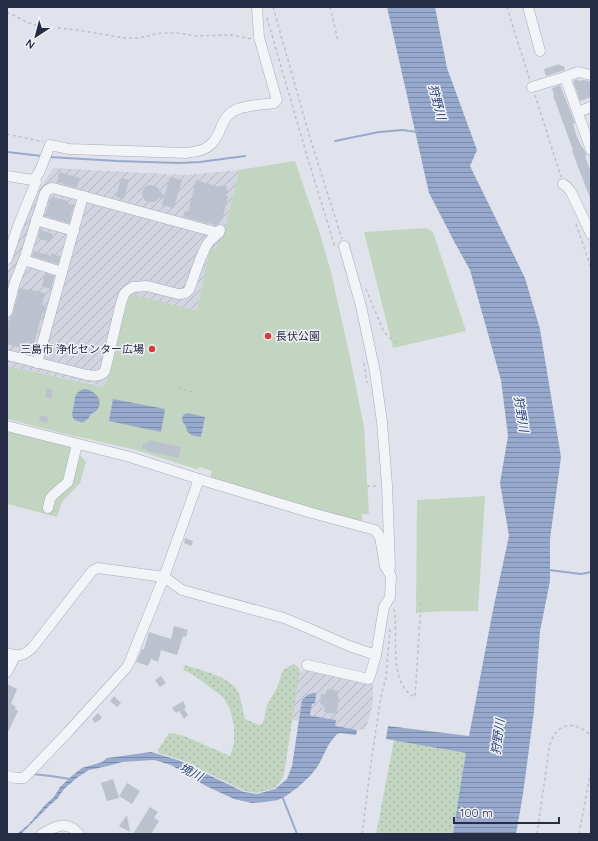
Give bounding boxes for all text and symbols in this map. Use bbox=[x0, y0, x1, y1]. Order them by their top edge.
north arrow bbox=[16, 16, 56, 56]
text: N bbox=[23, 36, 38, 52]
water label: 狩野川 bbox=[426, 83, 450, 123]
place label: 長伏公園 bbox=[276, 329, 320, 343]
marker: 長伏公園 bbox=[263, 331, 273, 341]
place label: 三島市 浄化センター広場 bbox=[20, 342, 144, 356]
marker: 三島市 浄化センター広場 bbox=[147, 344, 157, 354]
water label: 狩野川 bbox=[511, 395, 532, 435]
water label: 狩野川 bbox=[488, 716, 507, 756]
water label: 境川 bbox=[177, 759, 207, 785]
scale bar bbox=[454, 799, 559, 825]
text: 100 m bbox=[460, 805, 493, 820]

